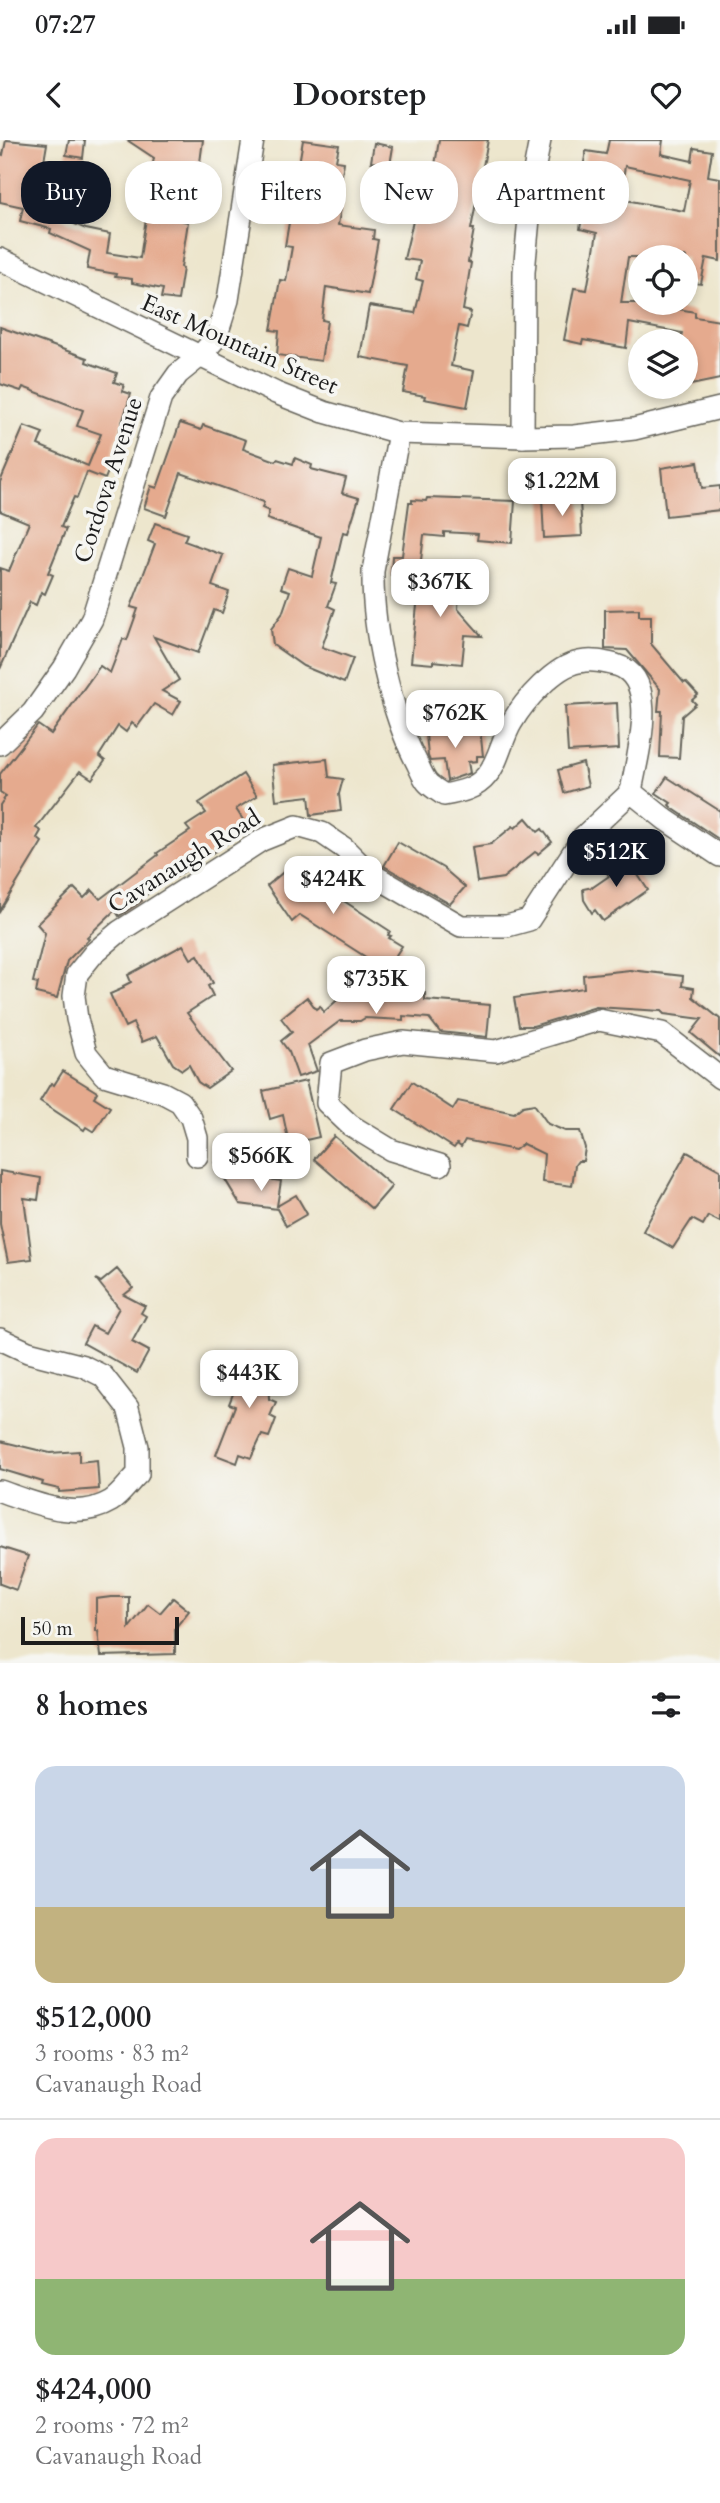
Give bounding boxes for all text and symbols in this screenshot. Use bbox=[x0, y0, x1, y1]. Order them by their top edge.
text: 07:27 bbox=[35, 7, 96, 42]
text: Doorstep bbox=[293, 73, 427, 117]
icon: back bbox=[35, 76, 73, 114]
icon: heart bbox=[647, 76, 685, 114]
chip: Buy bbox=[21, 161, 111, 224]
chip: Rent bbox=[125, 161, 222, 224]
chip: Filters bbox=[236, 161, 346, 224]
chip: New bbox=[360, 161, 458, 224]
chip: Apartment bbox=[472, 161, 629, 224]
map controls bbox=[628, 245, 698, 399]
button: locate bbox=[628, 245, 698, 315]
street label: East Mountain Street bbox=[136, 286, 344, 403]
button: layers bbox=[628, 329, 698, 399]
street label: Cordova Avenue bbox=[66, 393, 151, 567]
pin: $1.22M bbox=[505, 458, 619, 518]
text: $1.22M bbox=[524, 465, 600, 496]
pin: $367K bbox=[391, 560, 489, 619]
text: $367K bbox=[407, 566, 473, 597]
pin: $762K bbox=[406, 690, 504, 750]
text: $762K bbox=[422, 697, 488, 728]
street label: Cavanaugh Road bbox=[102, 801, 267, 922]
pin: $512K bbox=[567, 830, 665, 889]
text: $512K bbox=[583, 836, 649, 867]
pin: $424K bbox=[284, 856, 382, 916]
text: $424K bbox=[300, 863, 366, 894]
pin: $735K bbox=[327, 956, 425, 1016]
text: $735K bbox=[343, 963, 409, 994]
pin: $566K bbox=[212, 1133, 310, 1193]
text: $566K bbox=[228, 1140, 294, 1171]
pin: $443K bbox=[200, 1350, 298, 1410]
text: $443K bbox=[216, 1357, 282, 1388]
scale bar bbox=[21, 1614, 178, 1646]
text: 50 m bbox=[32, 1616, 73, 1642]
text: 8 homes bbox=[35, 1685, 148, 1726]
icon: filters bbox=[647, 1686, 685, 1724]
icon: home bbox=[297, 1811, 423, 1937]
text: $512,000 bbox=[35, 1997, 151, 2038]
text: 3 rooms · 83 m² bbox=[35, 2038, 188, 2069]
text: Cavanaugh Road bbox=[35, 2069, 202, 2100]
icon: home bbox=[297, 2183, 423, 2309]
text: $424,000 bbox=[35, 2369, 151, 2410]
text: 2 rooms · 72 m² bbox=[35, 2410, 188, 2441]
text: Cavanaugh Road bbox=[35, 2441, 202, 2472]

